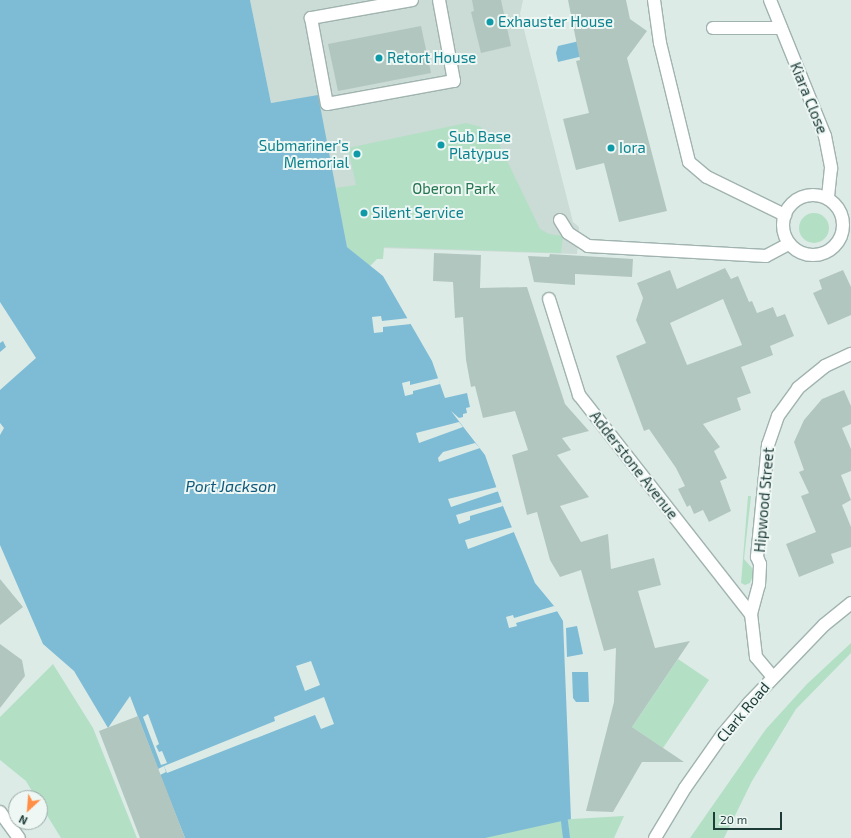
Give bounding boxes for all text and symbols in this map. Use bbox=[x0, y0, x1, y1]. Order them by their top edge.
place label: Exhauster House bbox=[498, 13, 613, 31]
marker: Exhauster House bbox=[485, 17, 495, 27]
place label: Retort House bbox=[387, 49, 476, 67]
marker: Retort House bbox=[374, 53, 384, 63]
street label: Kiara Close bbox=[786, 60, 832, 136]
place label: Sub Base Platypus bbox=[449, 127, 511, 162]
place label: Submariner's Memorial bbox=[259, 136, 349, 171]
place label: Iora bbox=[619, 139, 646, 157]
marker: Sub Base Platypus bbox=[436, 140, 446, 150]
marker: Iora bbox=[606, 143, 616, 153]
marker: Submariner's Memorial bbox=[352, 149, 362, 159]
park label: Oberon Park bbox=[412, 180, 496, 198]
place label: Silent Service bbox=[372, 204, 464, 222]
marker: Silent Service bbox=[359, 208, 369, 218]
street label: Adderstone Avenue bbox=[586, 407, 682, 523]
street label: Hipwood Street bbox=[750, 447, 778, 553]
water label: Port Jackson bbox=[185, 476, 277, 496]
street label: Clark Road bbox=[713, 678, 773, 746]
north arrow bbox=[8, 790, 48, 830]
scale bar bbox=[715, 804, 784, 830]
text: 20 m bbox=[720, 812, 747, 826]
text: N bbox=[17, 813, 29, 828]

